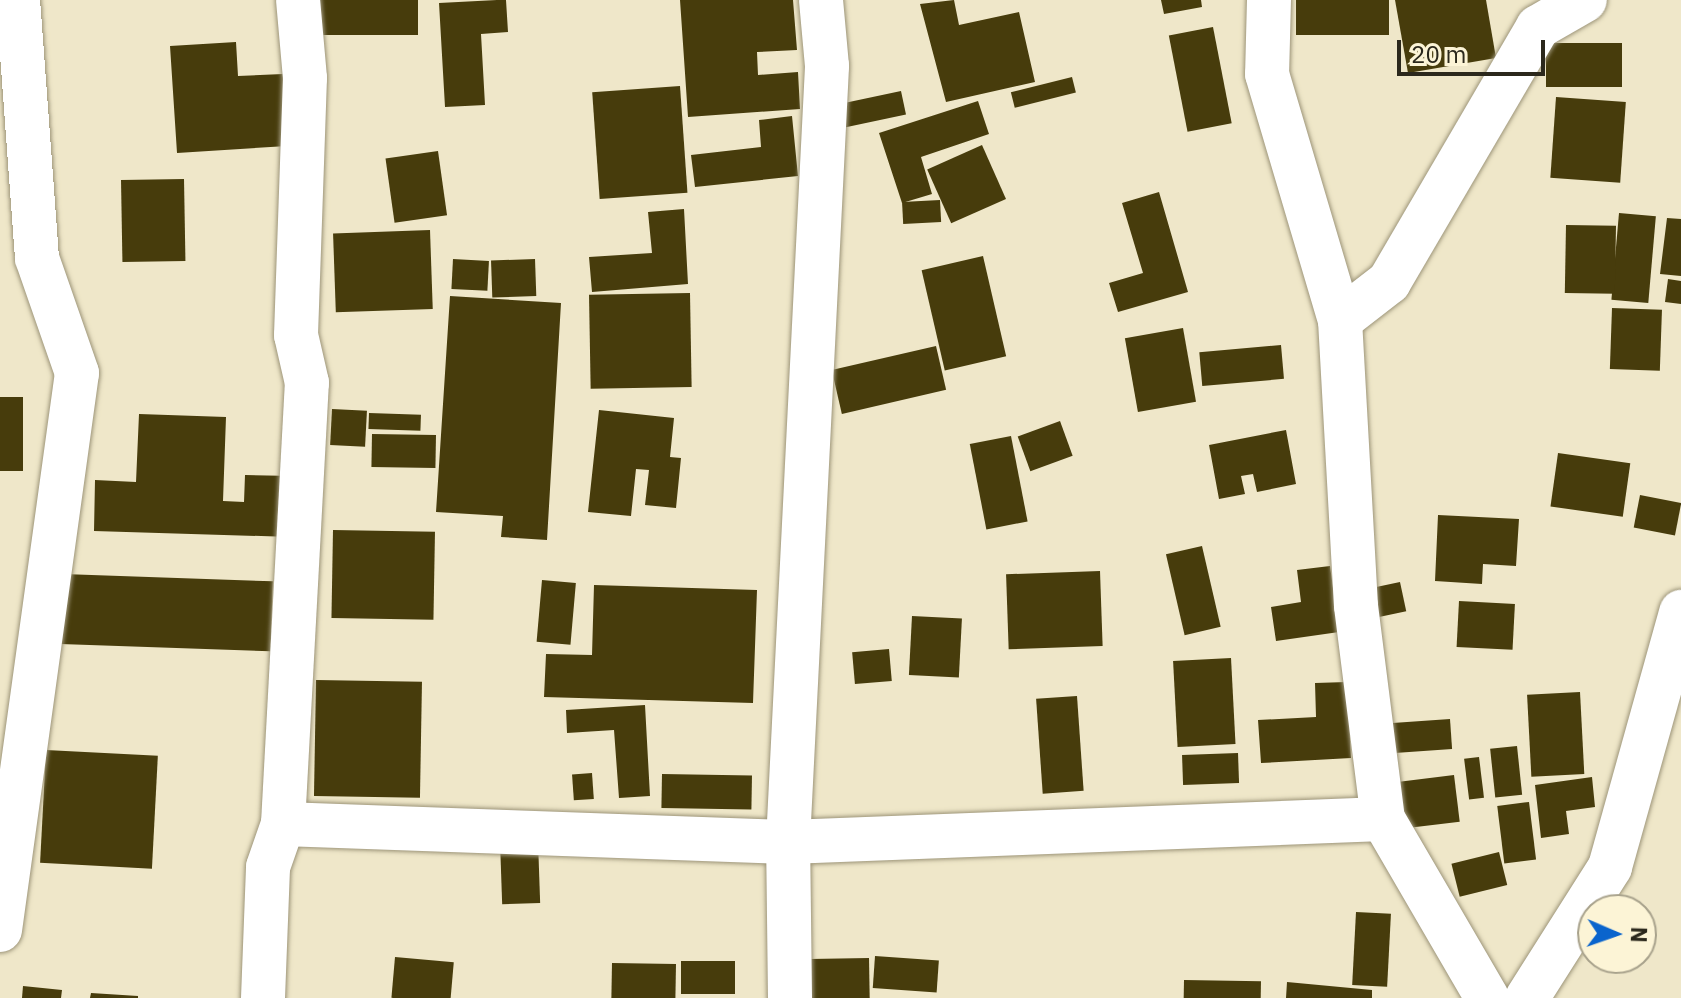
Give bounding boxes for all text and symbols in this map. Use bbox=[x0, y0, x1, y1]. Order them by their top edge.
scale bar bbox=[1401, 24, 1549, 74]
text: 20 m bbox=[1411, 38, 1466, 70]
north arrow bbox=[1577, 894, 1657, 974]
text: N bbox=[1625, 926, 1654, 943]

